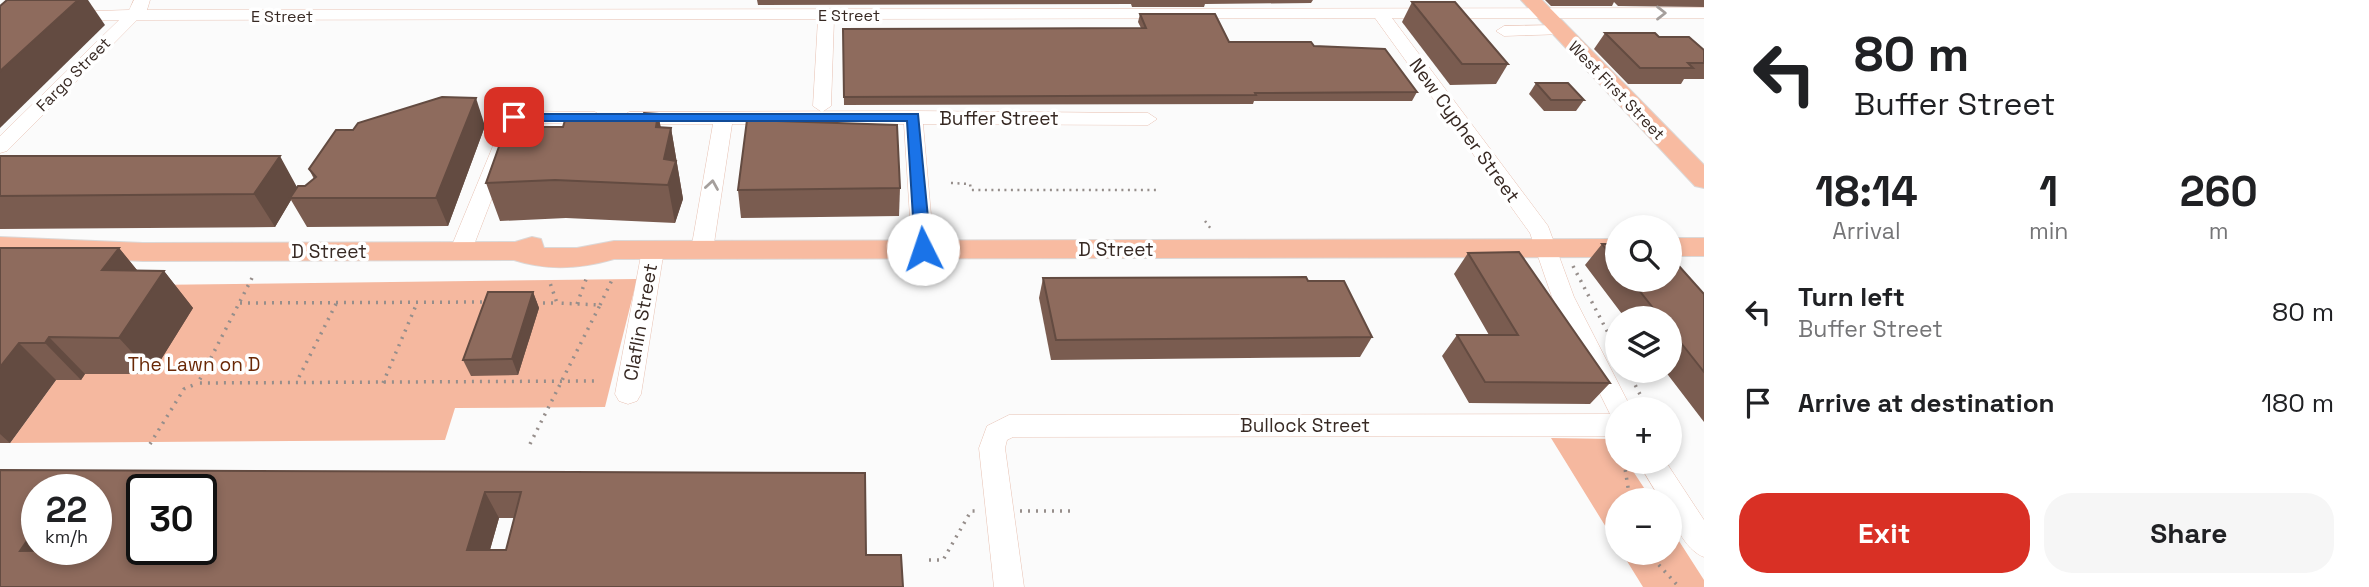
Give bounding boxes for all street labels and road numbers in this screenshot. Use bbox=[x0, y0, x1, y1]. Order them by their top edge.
street label: E Street bbox=[818, 5, 880, 26]
street label: E Street bbox=[251, 6, 313, 27]
street label: Fargo Street bbox=[32, 33, 115, 116]
street label: West First Street bbox=[1564, 36, 1669, 144]
street label: New Cypher Street bbox=[1404, 53, 1526, 208]
street label: Buffer Street bbox=[939, 106, 1059, 131]
street label: D Street bbox=[1078, 237, 1154, 262]
street label: D Street bbox=[291, 239, 367, 264]
street label: Claflin Street bbox=[618, 261, 663, 383]
street label: Bullock Street bbox=[1240, 413, 1370, 438]

